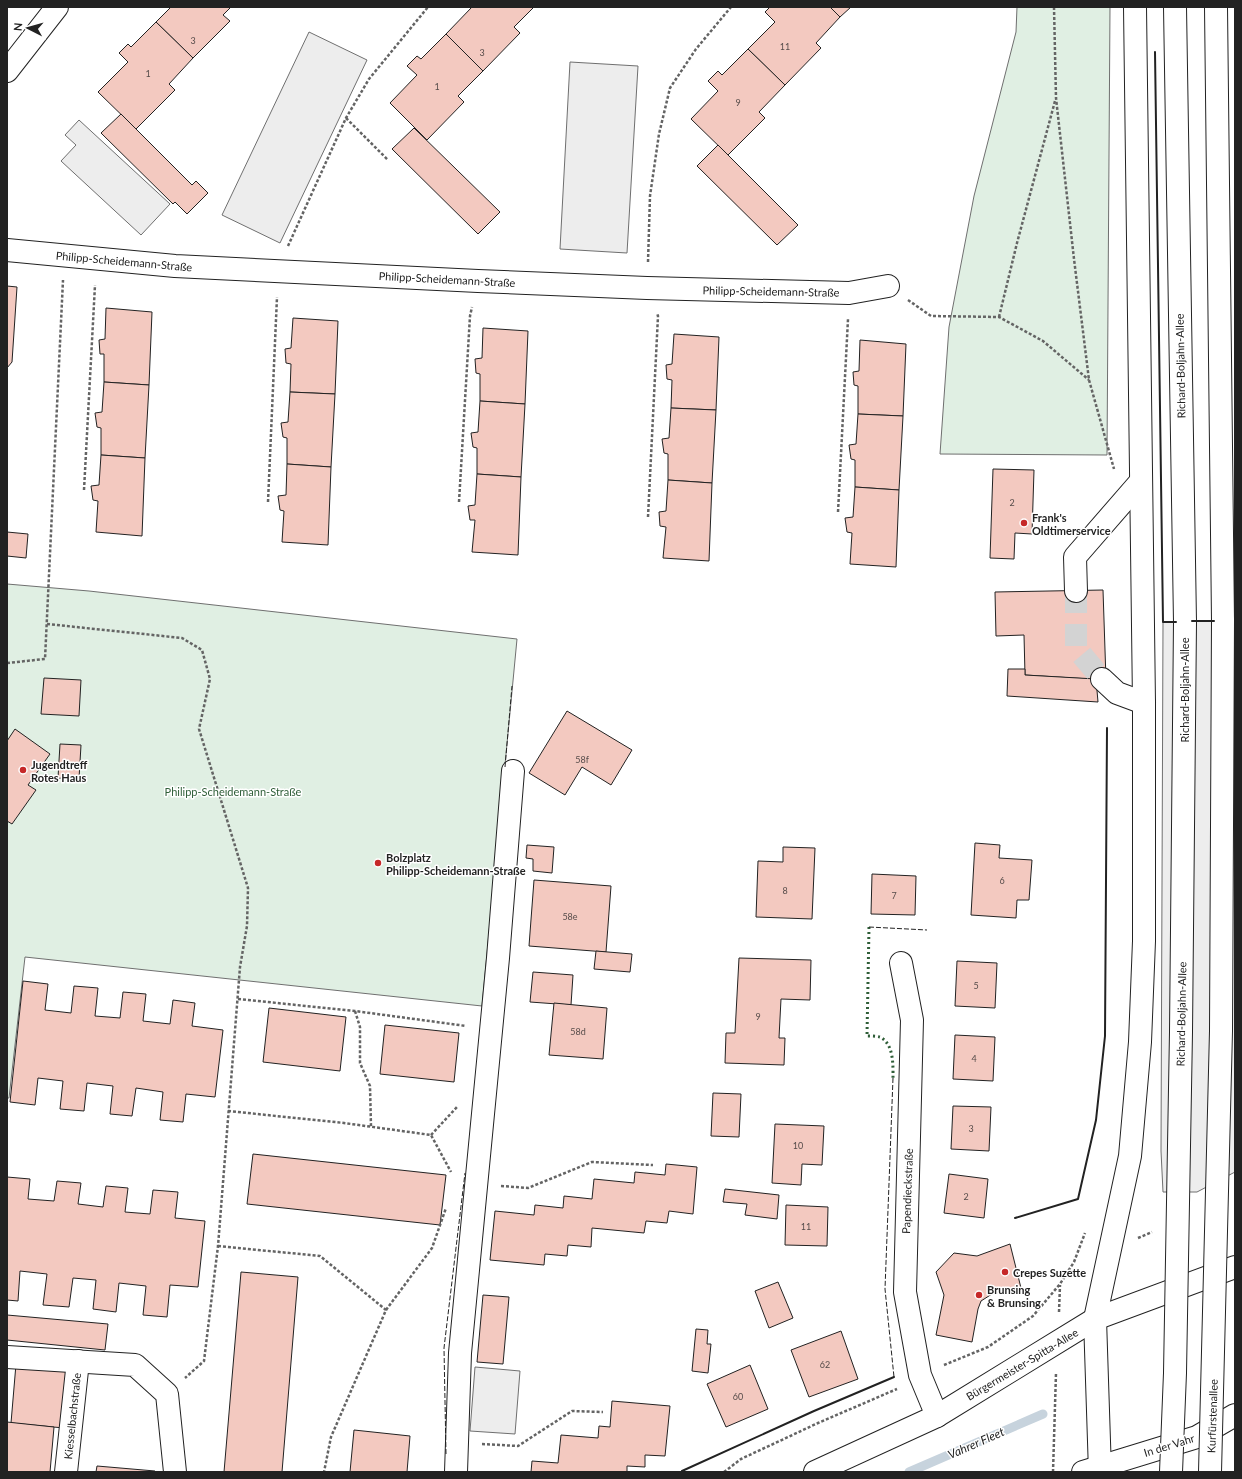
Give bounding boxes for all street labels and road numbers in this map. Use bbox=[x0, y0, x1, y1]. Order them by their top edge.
street label: Philipp-Scheidemann-Straße bbox=[55, 249, 193, 273]
street label: Philipp-Scheidemann-Straße bbox=[378, 269, 516, 289]
street label: Philipp-Scheidemann-Straße bbox=[702, 283, 840, 299]
street label: Richard-Boljahn-Allee bbox=[1173, 313, 1187, 419]
street label: Richard-Boljahn-Allee bbox=[1178, 637, 1191, 742]
street label: Richard-Boljahn-Allee bbox=[1174, 961, 1188, 1067]
street label: Papendieckstraße bbox=[899, 1148, 915, 1234]
street label: Bürgermeister-Spitta-Allee bbox=[964, 1325, 1080, 1403]
street label: Kiesselbachstraße bbox=[61, 1372, 83, 1460]
street label: Kurfürstenallee bbox=[1204, 1379, 1220, 1453]
street label: In der Vahr bbox=[1142, 1431, 1196, 1459]

